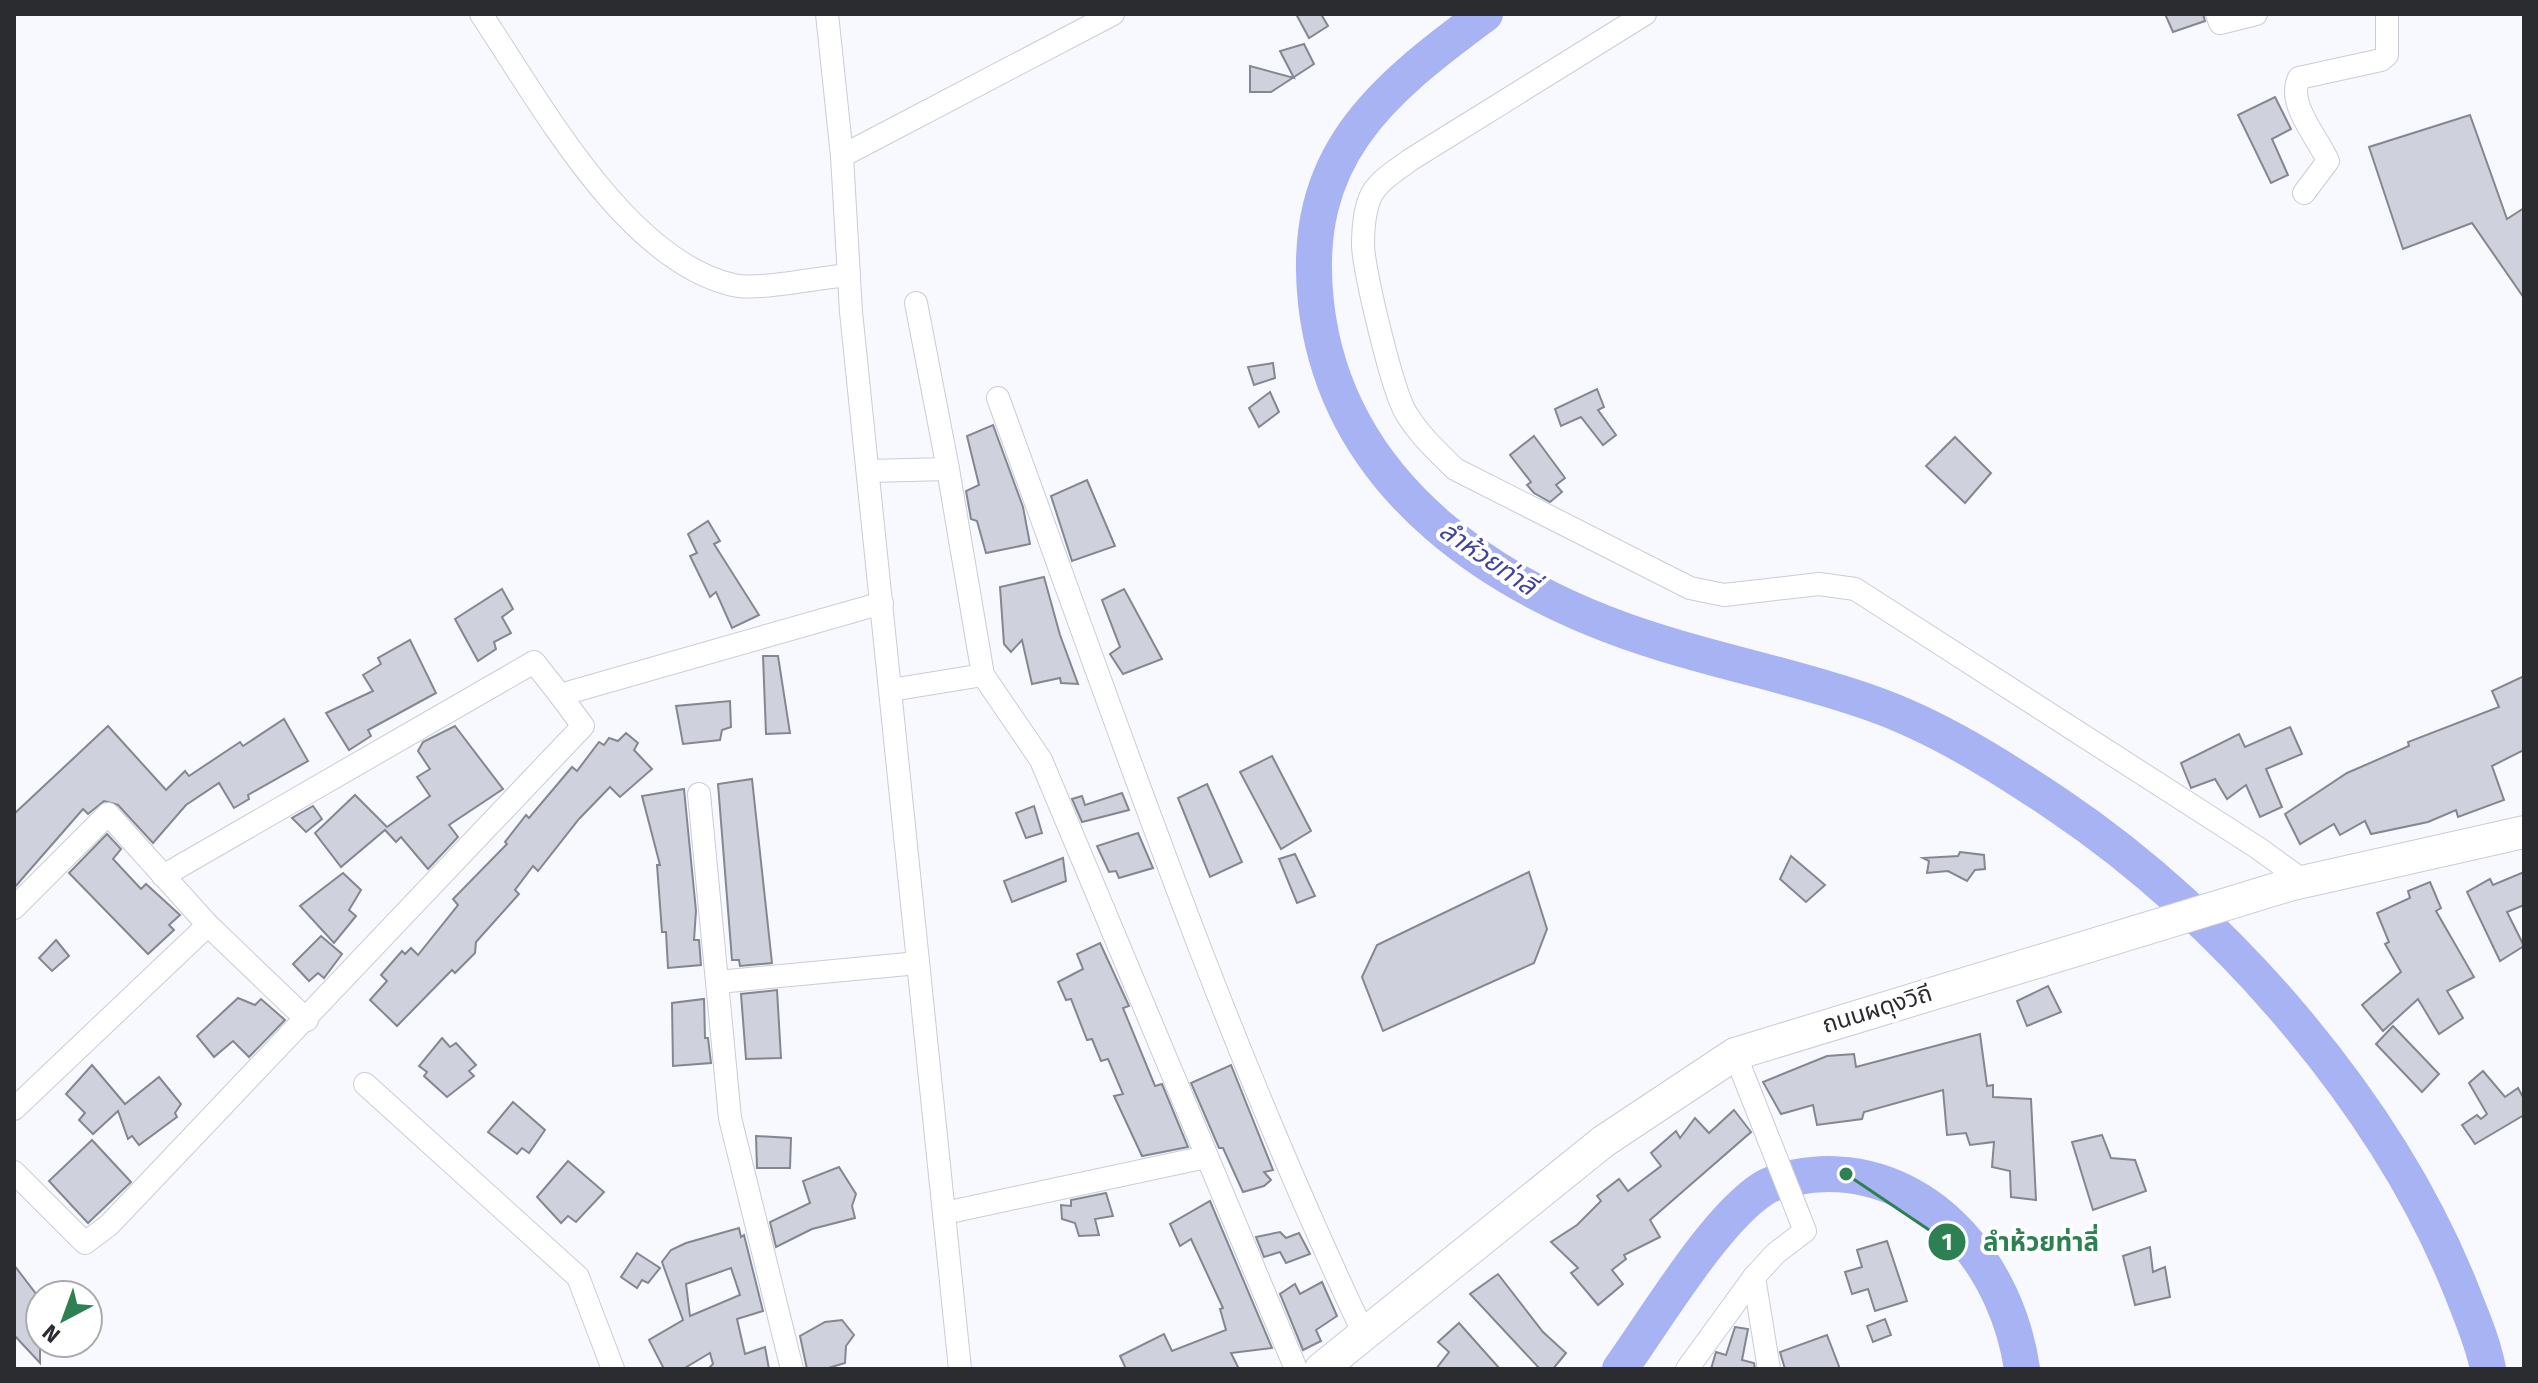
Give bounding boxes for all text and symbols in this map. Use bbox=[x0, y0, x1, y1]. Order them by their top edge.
water label: ลำห้วยท่าลี่ bbox=[1433, 512, 1548, 605]
street label: ถนนผดุงวิถี bbox=[1819, 979, 1936, 1040]
callout: ลำห้วยท่าลี่ bbox=[1927, 1217, 2115, 1267]
text: ลำห้วยท่าลี่ bbox=[1983, 1224, 2099, 1258]
text: 1 bbox=[1941, 1228, 1953, 1256]
north arrow bbox=[24, 1279, 104, 1359]
text: N bbox=[37, 1319, 66, 1349]

